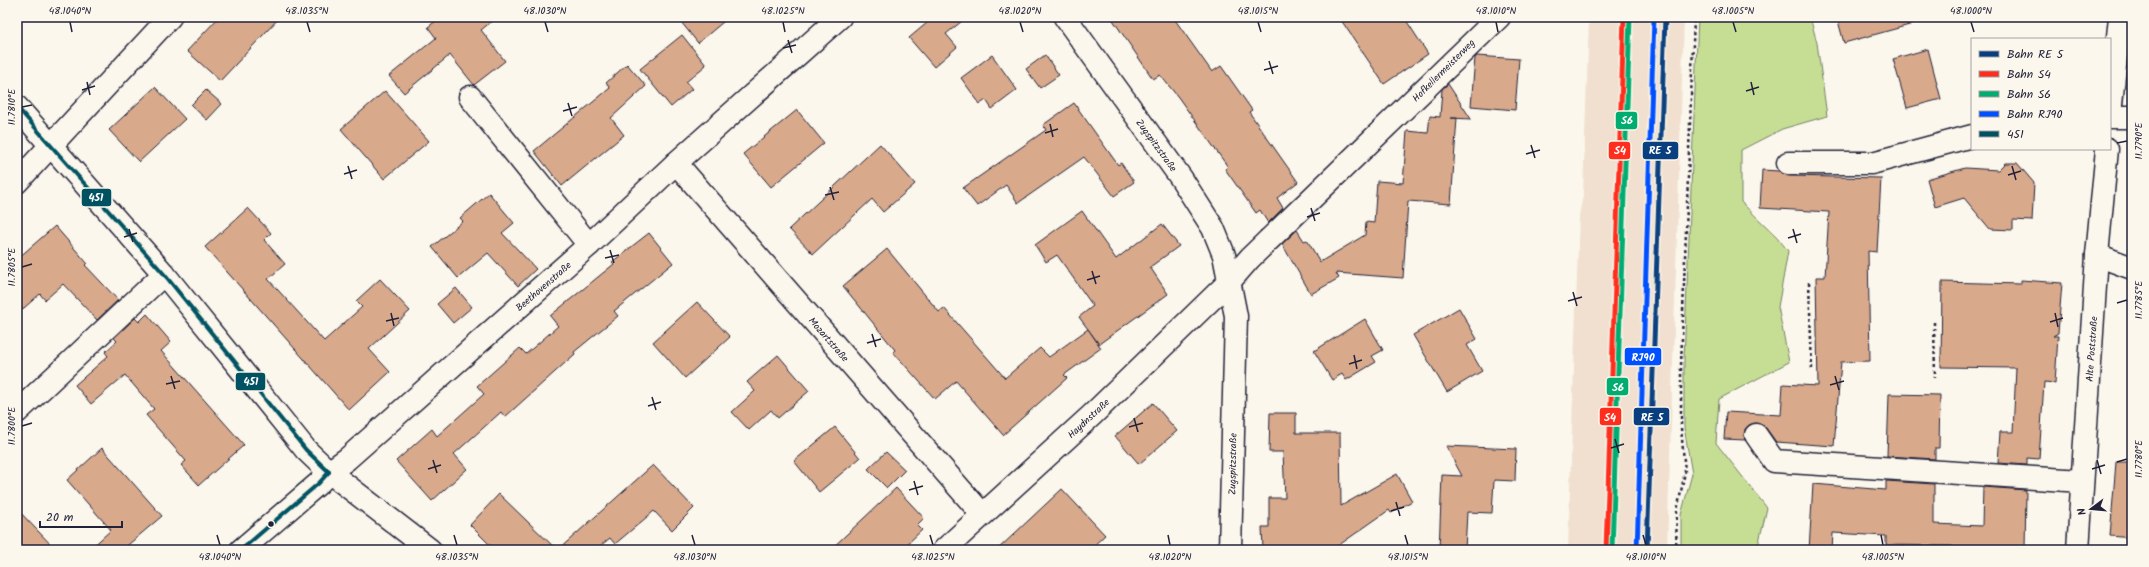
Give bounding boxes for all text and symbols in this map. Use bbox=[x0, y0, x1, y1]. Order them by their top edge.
text: 48.1040°N bbox=[49, 3, 92, 19]
text: 48.1035°N bbox=[285, 3, 329, 19]
text: 48.1030°N bbox=[524, 3, 567, 19]
text: 48.1025°N bbox=[761, 3, 805, 19]
text: 48.1020°N bbox=[998, 3, 1042, 19]
text: 48.1015°N bbox=[1238, 3, 1279, 19]
text: 48.1010°N bbox=[1476, 3, 1516, 19]
text: 48.1005°N bbox=[1712, 3, 1755, 19]
text: 48.1000°N bbox=[1950, 3, 1992, 19]
street label: Hofkellermeisterweg bbox=[1408, 35, 1479, 106]
legend bbox=[1971, 38, 2111, 150]
text: Bahn RE 5 bbox=[2007, 45, 2065, 64]
text: Bahn S4 bbox=[2007, 65, 2051, 84]
text: Bahn S6 bbox=[2007, 85, 2051, 104]
text: 11.7810°E bbox=[4, 88, 20, 125]
text: Bahn RJ90 bbox=[2007, 105, 2062, 124]
line badge: S6 bbox=[1615, 111, 1638, 130]
text: S6 bbox=[1621, 112, 1633, 130]
street label: Zugspitzstraße bbox=[1132, 116, 1181, 176]
text: 11.7790°E bbox=[2131, 121, 2147, 160]
text: 451 bbox=[2007, 125, 2024, 144]
line badge: S4 bbox=[1608, 141, 1631, 160]
line badge: RE 5 bbox=[1642, 141, 1679, 160]
text: S4 bbox=[1614, 142, 1626, 160]
text: RE 5 bbox=[1649, 142, 1673, 160]
line badge: 451 bbox=[81, 188, 112, 207]
text: 451 bbox=[89, 189, 104, 207]
text: 11.7805°E bbox=[4, 246, 20, 286]
street label: Beethovenstraße bbox=[512, 258, 576, 316]
text: 11.7785°E bbox=[2131, 280, 2147, 319]
street label: Mozartstraße bbox=[804, 314, 853, 366]
street label: Alte Poststraße bbox=[2082, 315, 2102, 382]
line badge: RJ90 bbox=[1624, 347, 1662, 366]
text: RJ90 bbox=[1631, 349, 1655, 367]
line badge: 451 bbox=[235, 372, 266, 391]
text: 451 bbox=[244, 373, 259, 391]
line badge: S6 bbox=[1606, 377, 1629, 396]
text: S6 bbox=[1612, 379, 1624, 397]
street label: Haydnstraße bbox=[1064, 395, 1114, 443]
text: 11.7800°E bbox=[4, 406, 20, 445]
line badge: S4 bbox=[1599, 407, 1622, 426]
line badge: RE 5 bbox=[1633, 407, 1670, 426]
text: S4 bbox=[1604, 409, 1616, 427]
text: RE 5 bbox=[1641, 409, 1665, 427]
street label: Zugspitzstraße bbox=[1224, 432, 1242, 495]
text: 11.7780°E bbox=[2131, 439, 2147, 478]
north arrow bbox=[2071, 489, 2111, 529]
scale bar bbox=[40, 503, 122, 529]
text: N bbox=[2073, 506, 2092, 517]
text: 20 m bbox=[46, 508, 74, 527]
unlabelled marker bbox=[266, 519, 276, 529]
text: 48.1040°N bbox=[199, 549, 242, 565]
text: 48.1035°N bbox=[435, 549, 479, 565]
text: 48.1030°N bbox=[674, 549, 717, 565]
text: 48.1025°N bbox=[911, 549, 955, 565]
text: 48.1020°N bbox=[1148, 549, 1192, 565]
text: 48.1015°N bbox=[1388, 549, 1429, 565]
text: 48.1010°N bbox=[1626, 549, 1666, 565]
text: 48.1005°N bbox=[1862, 549, 1905, 565]

